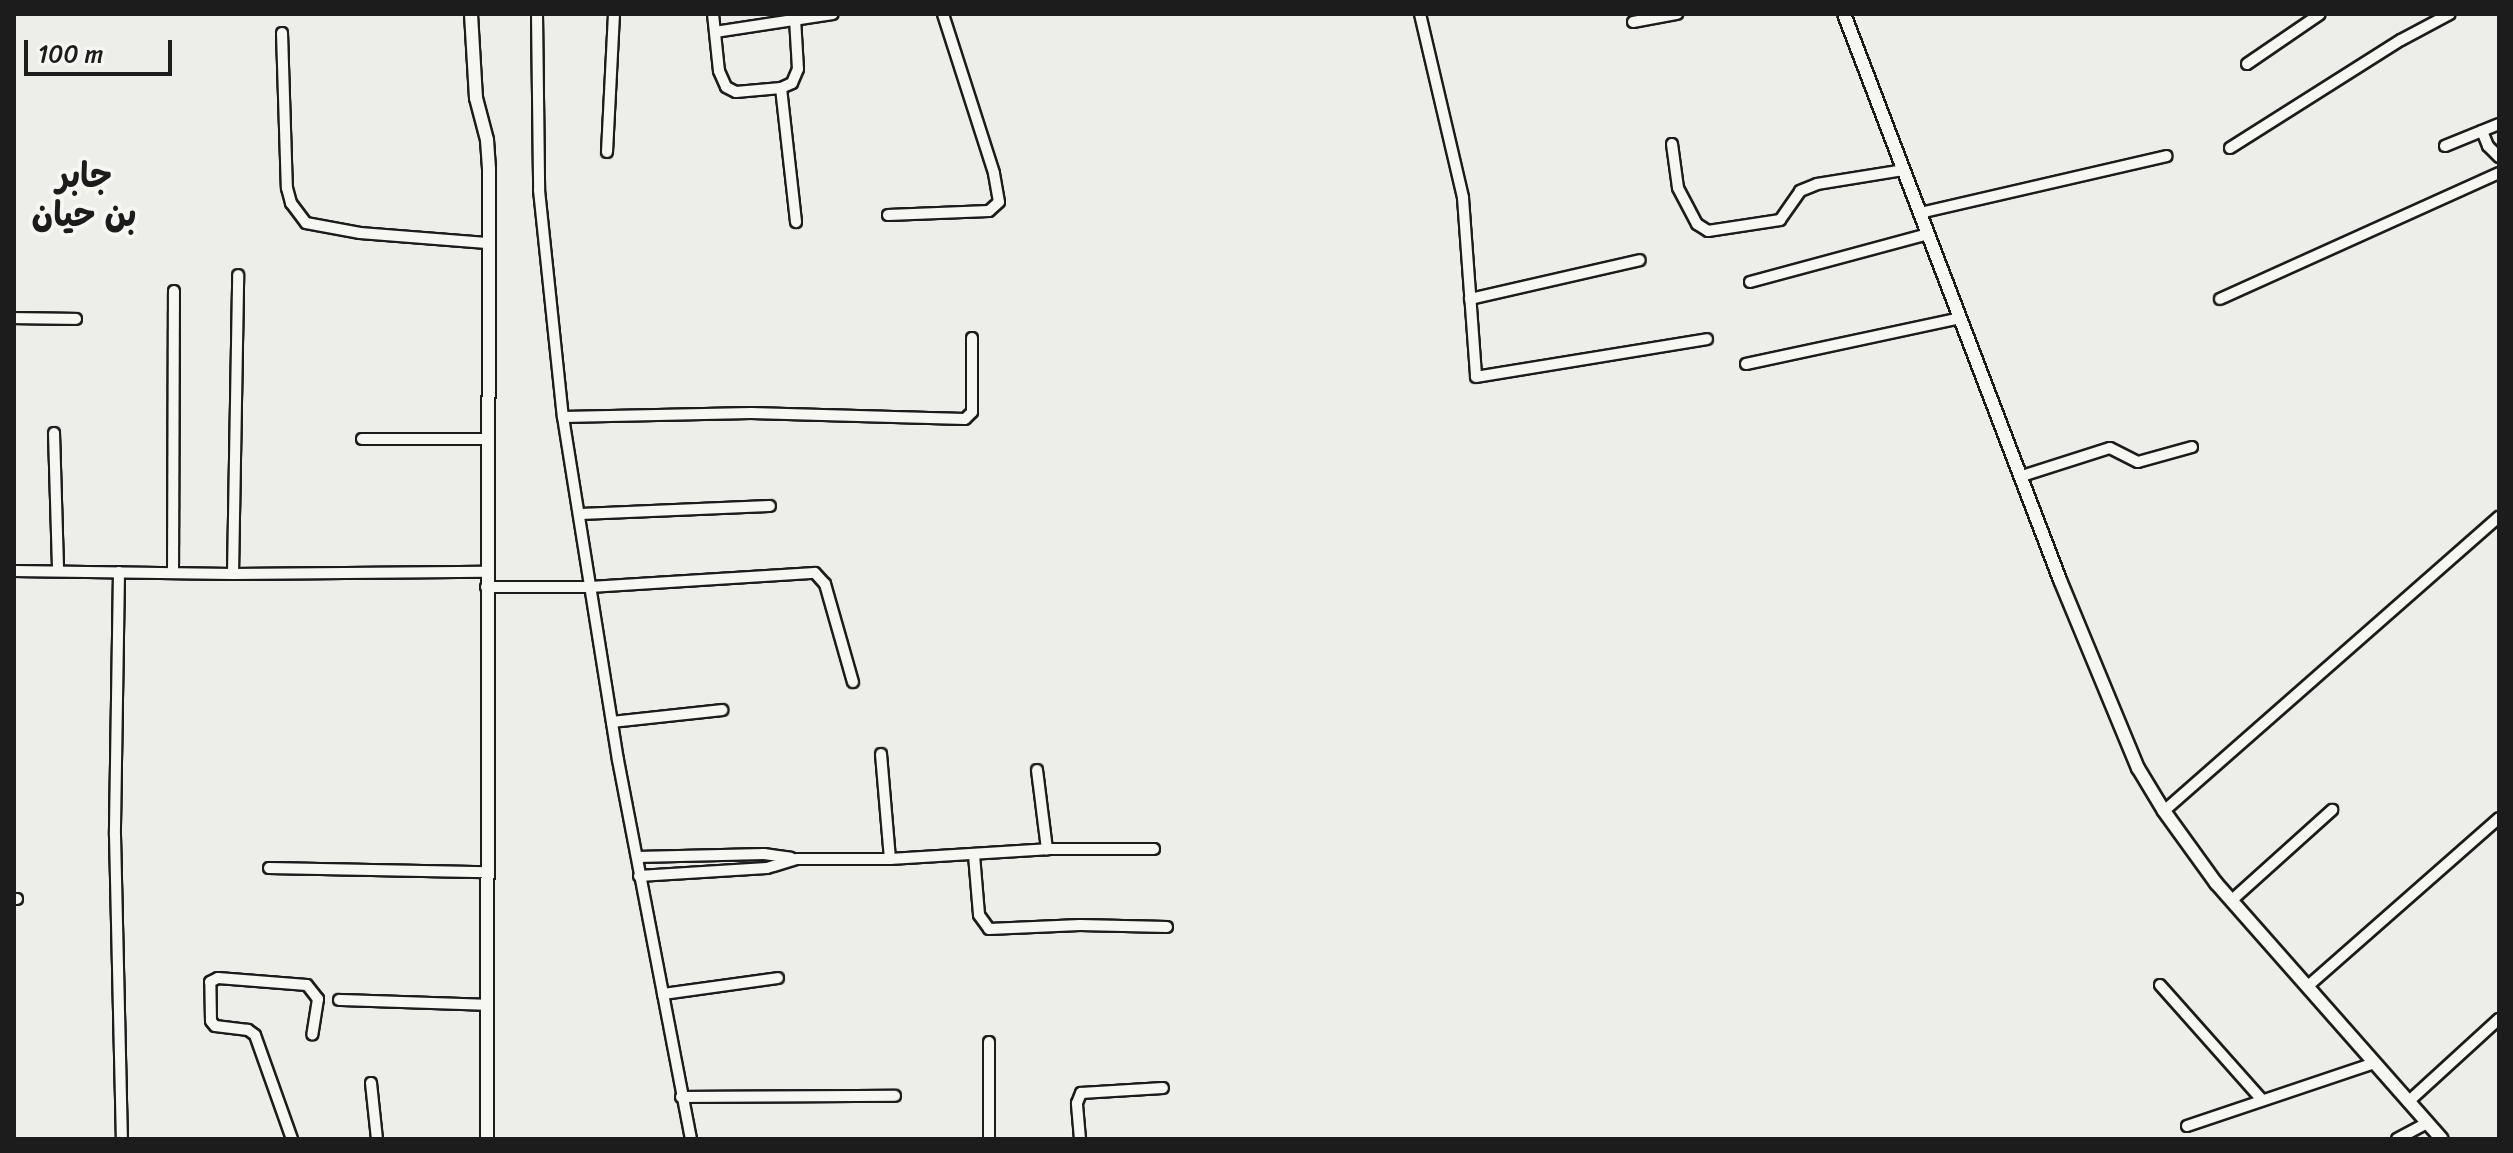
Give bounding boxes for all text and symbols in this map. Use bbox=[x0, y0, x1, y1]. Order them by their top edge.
scale bar bbox=[28, 24, 176, 74]
text: 100 m bbox=[38, 33, 103, 75]
district label: جابر بن حيان bbox=[31, 156, 137, 236]

